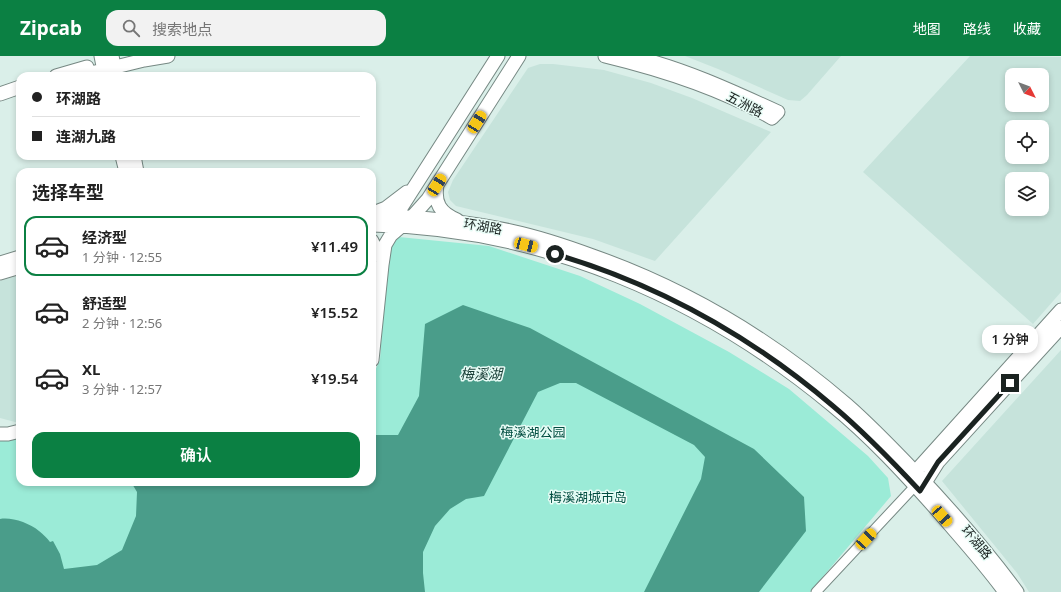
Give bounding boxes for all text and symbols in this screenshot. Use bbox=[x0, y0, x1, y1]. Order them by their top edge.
search box bbox=[106, 10, 386, 46]
text: Zipcab bbox=[20, 15, 82, 41]
icon: search bbox=[120, 17, 142, 39]
text: 搜索地点 bbox=[152, 19, 212, 39]
text: 地图 bbox=[913, 19, 941, 38]
text: 路线 bbox=[963, 19, 991, 38]
text: 收藏 bbox=[1013, 19, 1041, 38]
north arrow bbox=[1005, 68, 1049, 112]
map controls bbox=[1005, 68, 1049, 216]
street label: 五洲路 bbox=[724, 87, 766, 121]
text: 环湖路 bbox=[56, 88, 101, 108]
car bbox=[466, 109, 488, 135]
button: locate bbox=[1005, 120, 1049, 164]
text: 连湖九路 bbox=[56, 126, 116, 146]
car bbox=[426, 172, 448, 198]
button: layers bbox=[1005, 172, 1049, 216]
text: 选择车型 bbox=[32, 180, 104, 204]
street label: 环湖路 bbox=[462, 214, 504, 238]
text: 经济型 bbox=[82, 227, 127, 247]
icon: car bbox=[34, 228, 70, 264]
text: ¥11.49 bbox=[311, 236, 358, 256]
car bbox=[513, 236, 539, 254]
route start bbox=[546, 245, 564, 263]
text: 1 分钟 · 12:55 bbox=[82, 248, 162, 266]
text: 舒适型 bbox=[82, 293, 127, 313]
icon: car bbox=[34, 294, 70, 330]
text: ¥15.52 bbox=[311, 302, 358, 322]
text: 2 分钟 · 12:56 bbox=[82, 314, 162, 332]
callout: 1 分钟 bbox=[982, 325, 1038, 353]
text: 1 分钟 bbox=[992, 330, 1028, 348]
text: XL bbox=[82, 359, 100, 379]
icon: car bbox=[34, 360, 70, 396]
water label: 梅溪湖 bbox=[460, 364, 504, 383]
text: ¥19.54 bbox=[311, 368, 358, 388]
route end bbox=[1001, 374, 1019, 392]
text: 3 分钟 · 12:57 bbox=[82, 380, 162, 398]
park label: 梅溪湖公园 bbox=[500, 423, 566, 441]
button: 确认 bbox=[32, 432, 360, 478]
park label: 梅溪湖城市岛 bbox=[549, 488, 627, 506]
car bbox=[930, 503, 954, 529]
street label: 环湖路 bbox=[958, 521, 996, 563]
car bbox=[853, 526, 879, 552]

